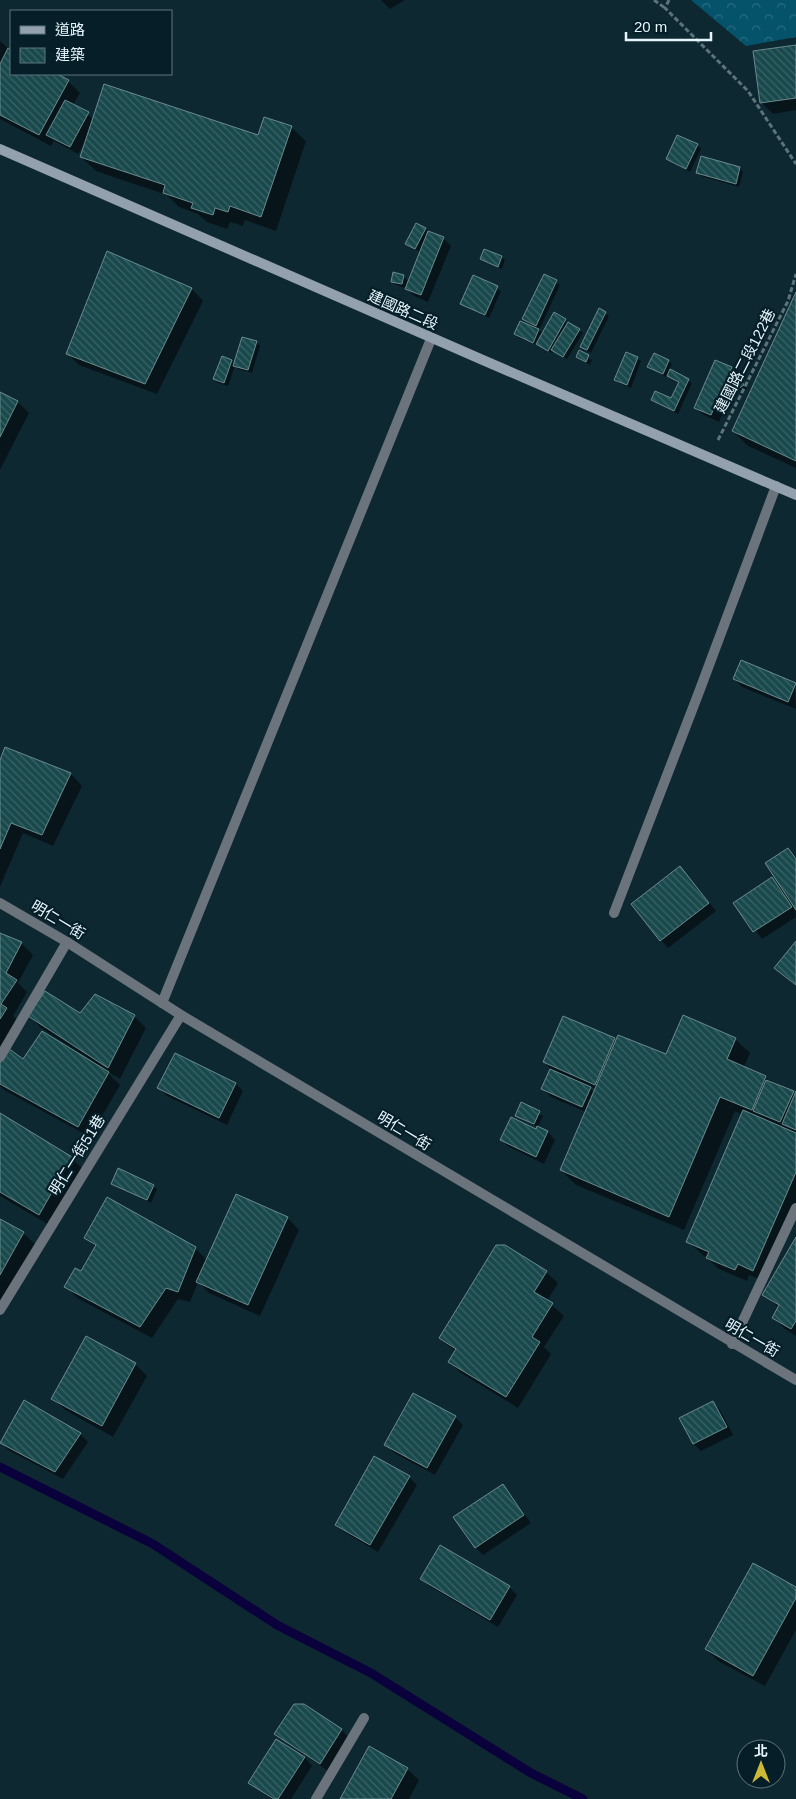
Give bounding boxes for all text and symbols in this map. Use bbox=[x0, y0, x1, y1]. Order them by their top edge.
legend bbox=[10, 10, 172, 75]
scale bar bbox=[626, 10, 711, 42]
text: 20 m bbox=[634, 18, 667, 35]
text: 道路 bbox=[55, 21, 85, 38]
text: 建築 bbox=[55, 46, 85, 63]
street label: 建國路二段 bbox=[365, 287, 441, 333]
street label: 建國路二段122巷 bbox=[711, 306, 778, 416]
street label: 明仁一街 bbox=[28, 897, 88, 942]
street label: 明仁一街 bbox=[374, 1108, 434, 1153]
street label: 明仁一街51巷 bbox=[45, 1111, 108, 1198]
street label: 明仁一街 bbox=[722, 1315, 782, 1360]
north arrow bbox=[736, 1739, 786, 1789]
text: 北 bbox=[754, 1743, 768, 1759]

